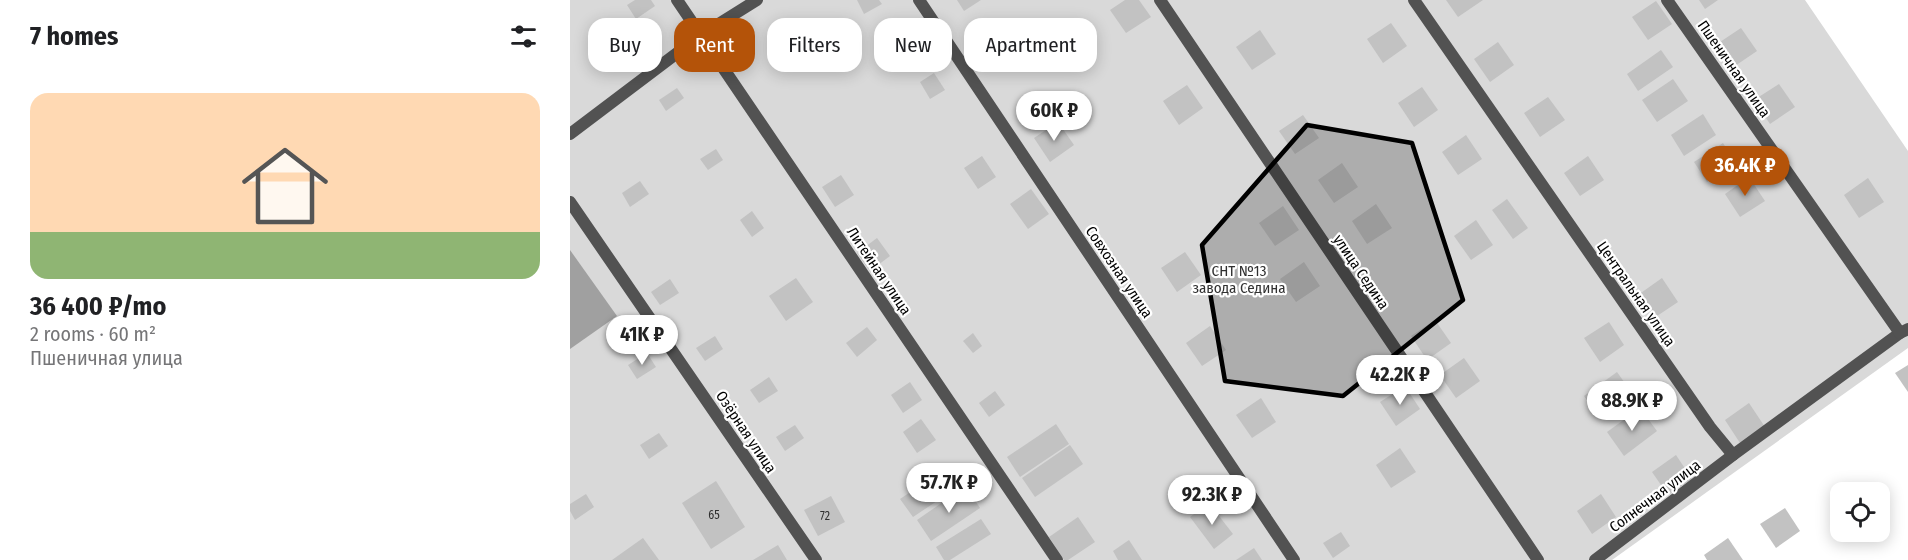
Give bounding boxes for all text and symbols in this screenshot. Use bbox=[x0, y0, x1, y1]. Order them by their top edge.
street label: Пшеничная улица bbox=[1694, 17, 1774, 121]
chip: Buy bbox=[588, 18, 662, 72]
chip: Rent bbox=[674, 18, 755, 72]
chip: Filters bbox=[767, 18, 862, 72]
chip: New bbox=[874, 18, 952, 72]
chip: Apartment bbox=[964, 18, 1097, 72]
icon: filters bbox=[507, 20, 540, 53]
text: 7 homes bbox=[30, 21, 118, 52]
pin: 60K ₽ bbox=[1012, 91, 1096, 142]
text: 60K ₽ bbox=[1030, 98, 1078, 122]
icon: home bbox=[231, 132, 339, 240]
pin: 36.4K ₽ bbox=[1690, 146, 1800, 197]
text: 36.4K ₽ bbox=[1715, 153, 1775, 177]
street label: Совхозная улица bbox=[1082, 223, 1156, 321]
street label: Литейная улица bbox=[843, 224, 915, 318]
street label: улица Седина bbox=[1329, 231, 1393, 313]
street label: Центральная улица bbox=[1593, 238, 1679, 350]
park label: СНТ №13 завода Седина bbox=[1192, 262, 1286, 297]
text: 36 400 ₽/mo bbox=[30, 291, 166, 322]
pin: 41K ₽ bbox=[600, 315, 684, 366]
text: 2 rooms · 60 m² bbox=[30, 322, 156, 346]
text: 41K ₽ bbox=[620, 322, 664, 346]
text: Пшеничная улица bbox=[30, 346, 183, 370]
pin: 42.2K ₽ bbox=[1345, 355, 1455, 406]
text: 42.2K ₽ bbox=[1370, 362, 1430, 386]
pin: 88.9K ₽ bbox=[1577, 381, 1687, 432]
street label: Озёрная улица bbox=[712, 388, 780, 476]
text: 88.9K ₽ bbox=[1601, 388, 1663, 412]
street label: Солнечная улица bbox=[1606, 456, 1704, 536]
pin: 57.7K ₽ bbox=[894, 463, 1004, 514]
text: 57.7K ₽ bbox=[920, 470, 978, 494]
pin: 92.3K ₽ bbox=[1157, 475, 1267, 526]
text: 92.3K ₽ bbox=[1182, 482, 1242, 506]
map controls bbox=[1830, 482, 1890, 542]
button: locate bbox=[1830, 482, 1890, 542]
house number: 65 bbox=[708, 508, 720, 522]
house number: 72 bbox=[820, 509, 830, 523]

